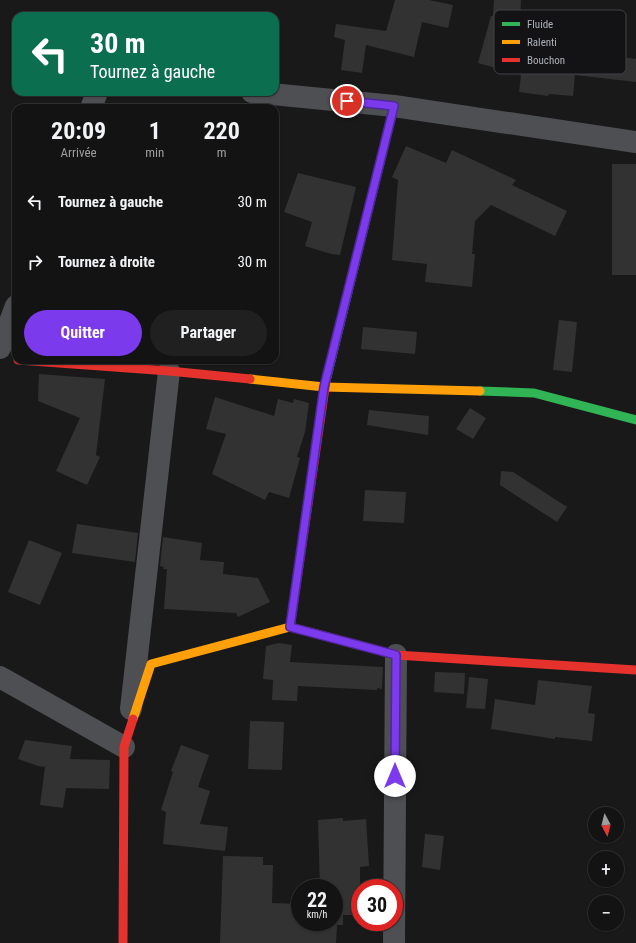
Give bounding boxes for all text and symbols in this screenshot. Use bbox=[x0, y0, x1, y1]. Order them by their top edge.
legend bbox=[494, 10, 626, 74]
text: Fluide bbox=[527, 18, 553, 31]
text: 30 m bbox=[90, 27, 146, 60]
icon: left bbox=[24, 28, 76, 80]
text: Ralenti bbox=[527, 36, 557, 49]
text: Bouchon bbox=[527, 54, 565, 67]
text: Tournez à gauche bbox=[90, 61, 215, 82]
pin bbox=[330, 84, 364, 118]
icon: arrive bbox=[336, 90, 358, 112]
text: 20:09 bbox=[51, 117, 106, 145]
text: 1 bbox=[149, 117, 161, 145]
text: 220 bbox=[203, 117, 240, 145]
text: Arrivée bbox=[61, 145, 97, 160]
text: min bbox=[145, 145, 164, 160]
text: m bbox=[217, 145, 227, 160]
icon: left bbox=[24, 191, 46, 213]
text: Tournez à gauche bbox=[58, 193, 163, 211]
text: 30 m bbox=[237, 193, 267, 211]
icon: right bbox=[24, 251, 46, 273]
text: Tournez à droite bbox=[58, 253, 155, 271]
text: 30 m bbox=[237, 253, 267, 271]
button: Quitter bbox=[24, 310, 142, 356]
button: Partager bbox=[150, 310, 267, 356]
position arrow bbox=[374, 755, 416, 797]
north arrow bbox=[588, 807, 624, 843]
map controls bbox=[588, 807, 624, 931]
button: + bbox=[588, 851, 624, 887]
speed limit sign: 30 bbox=[351, 879, 403, 931]
text: 22 bbox=[307, 888, 327, 912]
button: − bbox=[588, 895, 624, 931]
text: km/h bbox=[307, 909, 327, 920]

